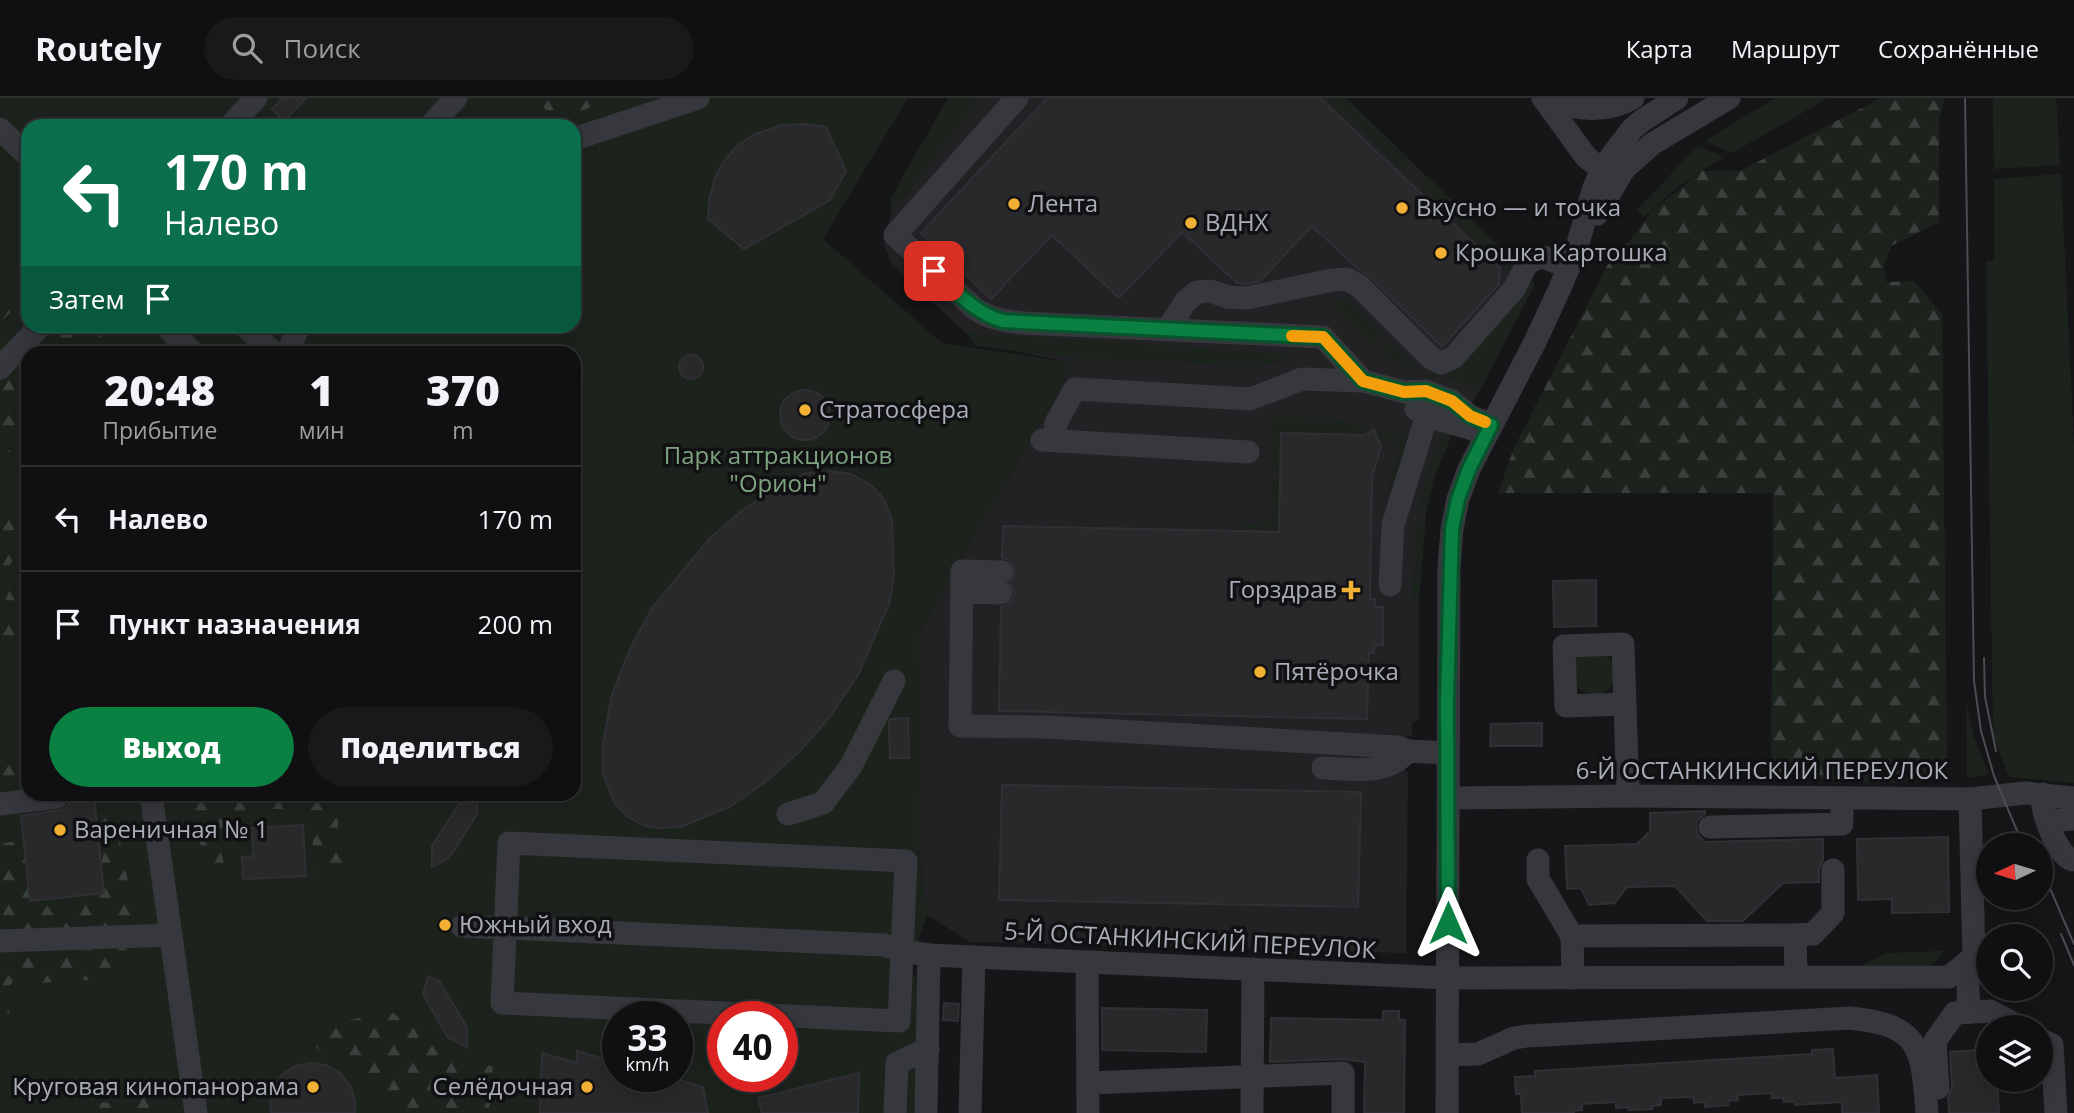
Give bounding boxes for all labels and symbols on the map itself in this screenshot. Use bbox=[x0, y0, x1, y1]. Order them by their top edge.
place label: Лента bbox=[1028, 186, 1098, 219]
place label: Вкусно — и точка bbox=[1416, 190, 1621, 223]
marker: Лента bbox=[1006, 196, 1022, 212]
marker: Вкусно — и точка bbox=[1394, 200, 1410, 216]
place label: ВДНХ bbox=[1205, 205, 1269, 238]
marker: ВДНХ bbox=[1183, 215, 1199, 231]
place label: Крошка Картошка bbox=[1455, 235, 1668, 268]
pin bbox=[904, 241, 964, 301]
marker: Крошка Картошка bbox=[1433, 245, 1449, 261]
place label: Стратосфера bbox=[819, 392, 969, 425]
marker: Стратосфера bbox=[797, 402, 813, 418]
park label: Парк аттракционов "Орион" bbox=[664, 438, 892, 499]
place label: Горздрав bbox=[1228, 572, 1337, 605]
marker: Горздрав bbox=[1343, 582, 1359, 598]
place label: Пятёрочка bbox=[1274, 654, 1399, 687]
marker: Пятёрочка bbox=[1252, 664, 1268, 680]
street label: 6-Й ОСТАНКИНСКИЙ ПЕРЕУЛОК bbox=[1576, 753, 1949, 786]
place label: Вареничная № 1 bbox=[74, 812, 268, 845]
marker: Вареничная № 1 bbox=[52, 822, 68, 838]
north arrow bbox=[1976, 833, 2053, 910]
position arrow bbox=[1411, 886, 1485, 960]
place label: Южный вход bbox=[459, 907, 612, 940]
street label: 5-Й ОСТАНКИНСКИЙ ПЕРЕУЛОК bbox=[1003, 913, 1377, 966]
marker: Южный вход bbox=[437, 917, 453, 933]
speed limit sign: 40 bbox=[707, 1001, 798, 1092]
place label: Круговая кинопанорама bbox=[12, 1069, 299, 1102]
place label: Селёдочная bbox=[433, 1069, 573, 1102]
marker: Круговая кинопанорама bbox=[305, 1079, 321, 1095]
marker: Селёдочная bbox=[579, 1079, 595, 1095]

